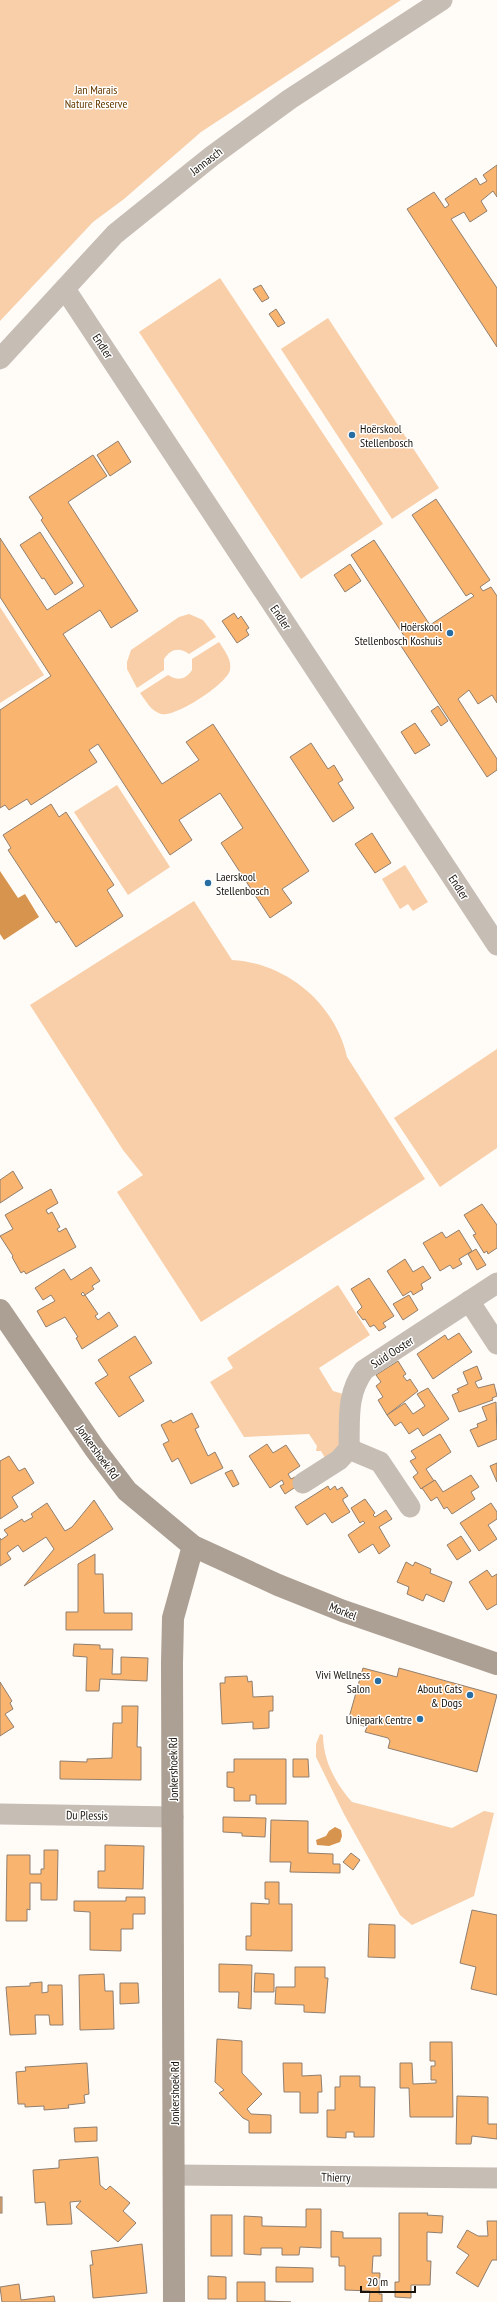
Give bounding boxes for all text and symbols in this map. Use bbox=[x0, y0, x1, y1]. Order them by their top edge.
park label: Jan Marais Nature Reserve bbox=[65, 82, 127, 111]
street label: Jannasch bbox=[186, 144, 225, 179]
street label: Endler bbox=[89, 331, 117, 362]
place label: Hoërskool Stellenbosch bbox=[360, 421, 413, 450]
marker: Hoërskool Stellenbosch bbox=[347, 430, 357, 440]
street label: Endler bbox=[267, 602, 295, 633]
place label: Hoërskool Stellenbosch Koshuis bbox=[355, 619, 442, 648]
marker: Hoërskool Stellenbosch Koshuis bbox=[445, 628, 455, 638]
place label: Laerskool Stellenbosch bbox=[216, 869, 269, 898]
street label: Endler bbox=[445, 872, 473, 903]
marker: Laerskool Stellenbosch bbox=[203, 878, 213, 888]
street label: Suid Ooster bbox=[368, 1332, 417, 1371]
street label: Jonkershoek Rd bbox=[73, 1421, 123, 1482]
street label: Morkel bbox=[327, 1599, 359, 1623]
place label: Vivi Wellness Salon bbox=[315, 1667, 370, 1696]
marker: Vivi Wellness Salon bbox=[373, 1676, 383, 1686]
place label: About Cats & Dogs bbox=[417, 1681, 462, 1710]
marker: About Cats & Dogs bbox=[465, 1690, 475, 1700]
place label: Uniepark Centre bbox=[346, 1712, 412, 1727]
marker: Uniepark Centre bbox=[415, 1714, 425, 1724]
street label: Jonkershoek Rd bbox=[165, 1737, 181, 1802]
street label: Du Plessis bbox=[66, 1807, 108, 1823]
street label: Jonkershoek Rd bbox=[167, 2061, 182, 2126]
street label: Thierry bbox=[321, 2169, 351, 2185]
scale bar bbox=[361, 2268, 415, 2294]
text: 20 m bbox=[367, 2274, 388, 2289]

